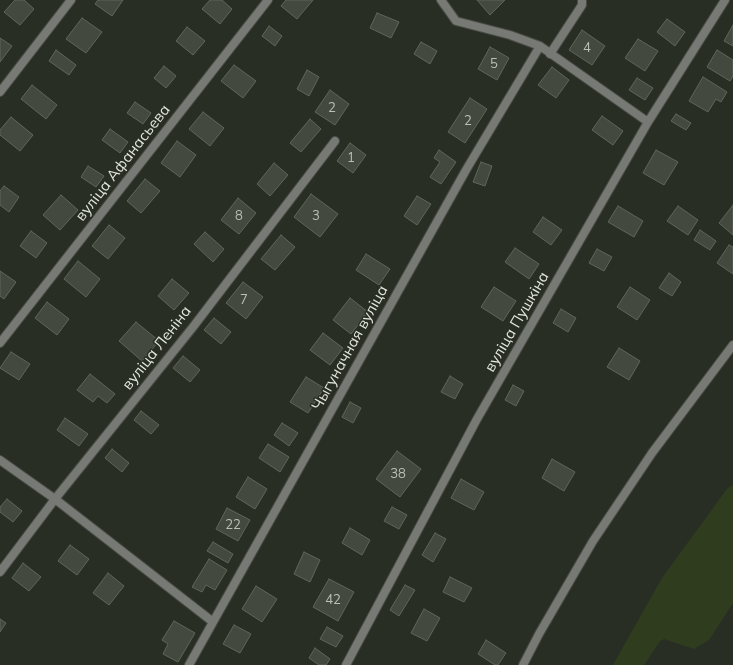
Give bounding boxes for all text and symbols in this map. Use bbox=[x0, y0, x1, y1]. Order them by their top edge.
house number: 4 bbox=[583, 40, 591, 56]
house number: 5 bbox=[490, 56, 498, 72]
house number: 2 bbox=[328, 100, 336, 116]
street label: вуліца Афанасьева bbox=[72, 101, 174, 225]
house number: 2 bbox=[464, 113, 472, 129]
house number: 1 bbox=[347, 150, 355, 166]
house number: 8 bbox=[235, 208, 243, 224]
house number: 3 bbox=[312, 208, 320, 224]
street label: вуліца Пушкіна bbox=[481, 269, 553, 375]
street label: Чыгуначная вуліца bbox=[308, 282, 392, 414]
house number: 7 bbox=[240, 292, 248, 308]
street label: вуліца Леніна bbox=[119, 303, 195, 393]
house number: 38 bbox=[390, 466, 406, 482]
house number: 22 bbox=[225, 517, 241, 533]
house number: 42 bbox=[325, 592, 341, 608]

